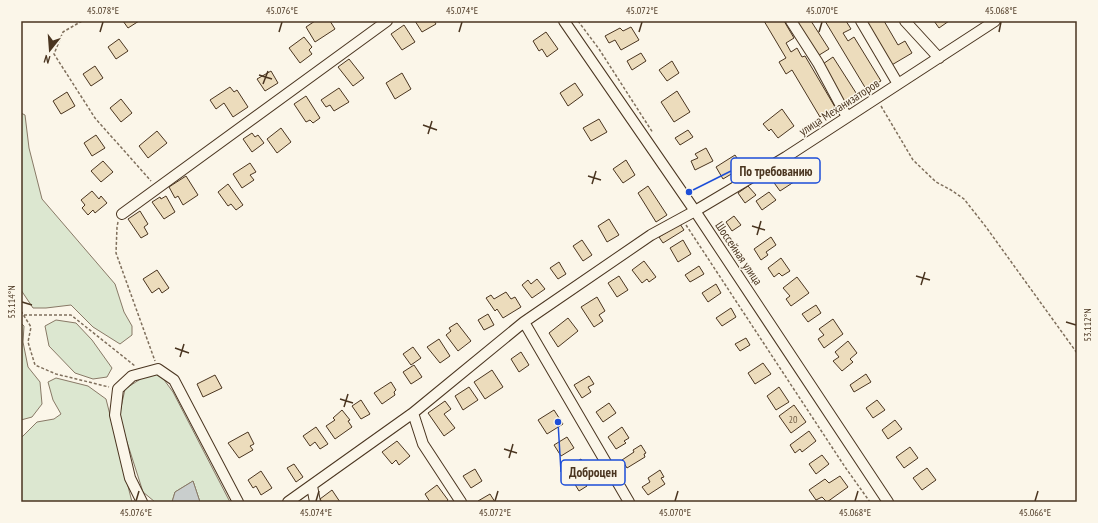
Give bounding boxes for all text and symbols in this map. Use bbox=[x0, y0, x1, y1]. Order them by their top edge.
text: 45.078°E bbox=[87, 4, 119, 17]
text: 45.076°E bbox=[266, 4, 298, 17]
text: 45.074°E bbox=[446, 4, 478, 17]
text: 45.072°E bbox=[626, 4, 658, 17]
text: 45.070°E bbox=[806, 4, 838, 17]
text: 45.068°E bbox=[985, 4, 1017, 17]
north arrow bbox=[30, 30, 70, 70]
text: N bbox=[42, 52, 52, 67]
street label: улица Механизаторов bbox=[796, 75, 882, 139]
callout: По требованию bbox=[731, 158, 820, 183]
text: По требованию bbox=[740, 163, 812, 180]
street label: Шоссейная улица bbox=[712, 218, 766, 288]
text: 53.114°N bbox=[5, 285, 18, 319]
text: 53.112°N bbox=[1081, 308, 1094, 342]
house number: 20 bbox=[789, 413, 798, 426]
callout: Доброцен bbox=[561, 460, 625, 485]
text: Доброцен bbox=[569, 464, 617, 481]
text: 45.076°E bbox=[120, 506, 152, 519]
text: 45.074°E bbox=[300, 506, 332, 519]
text: 45.072°E bbox=[479, 506, 511, 519]
text: 45.070°E bbox=[659, 506, 691, 519]
text: 45.068°E bbox=[839, 506, 871, 519]
text: 45.066°E bbox=[1019, 506, 1051, 519]

